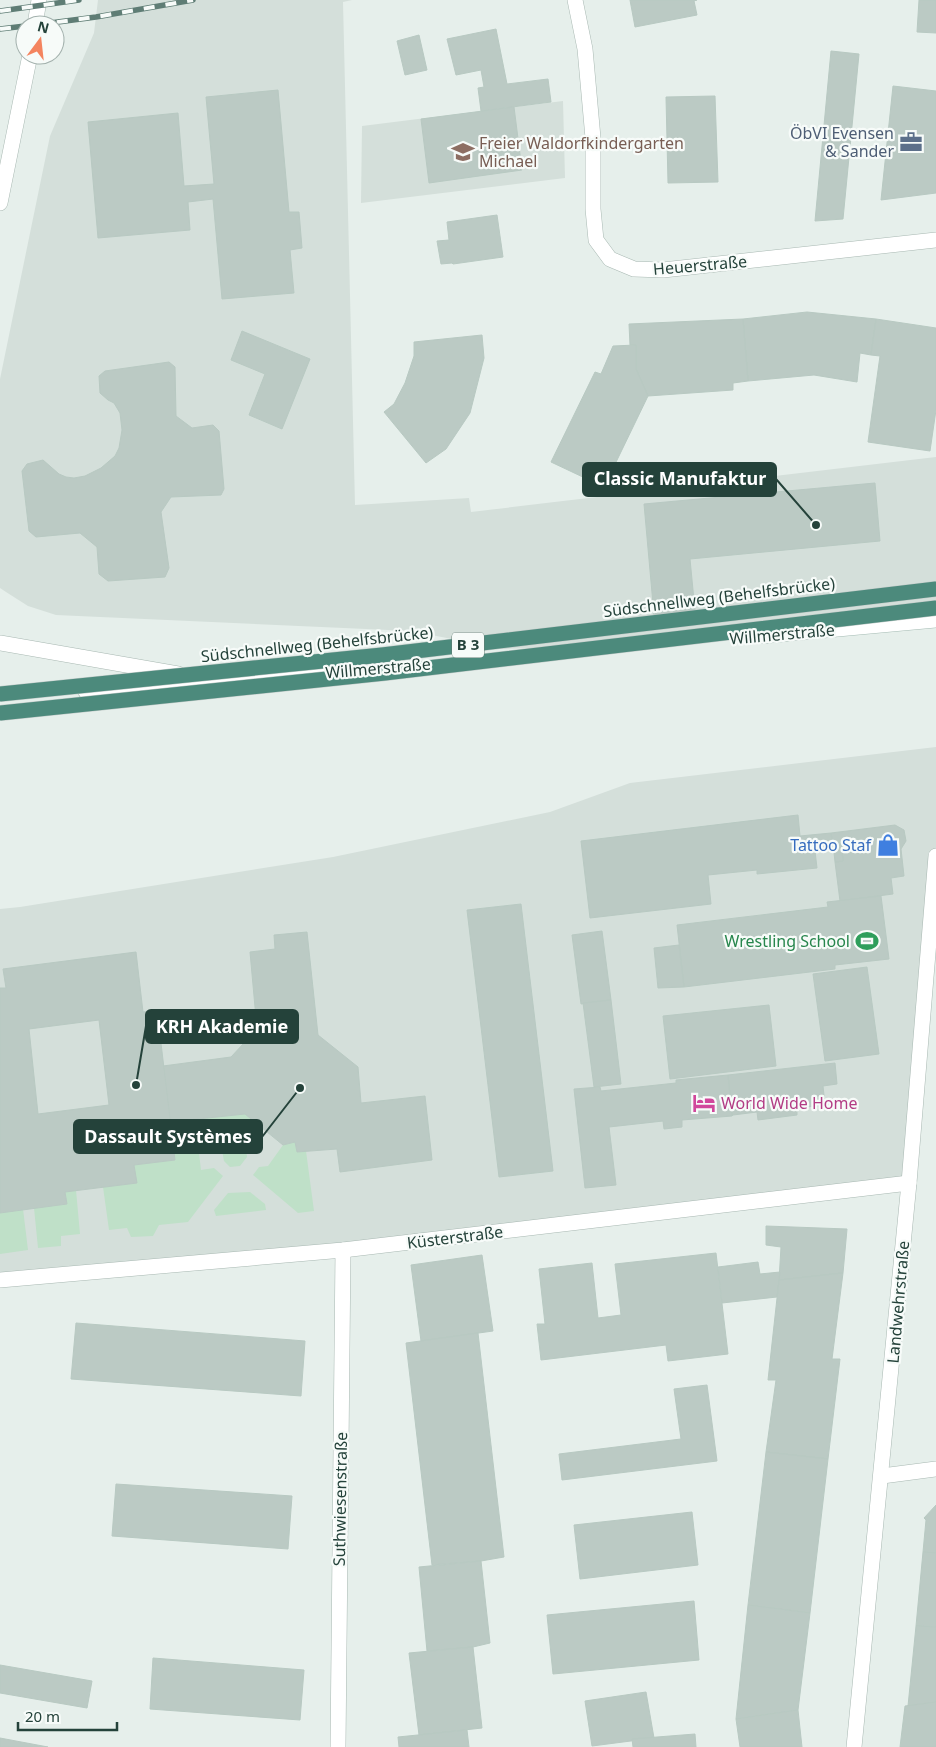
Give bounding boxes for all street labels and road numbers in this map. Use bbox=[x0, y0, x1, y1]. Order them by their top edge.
street label: Heuerstraße bbox=[652, 250, 748, 280]
street label: Südschnellweg (Behelfsbrücke) bbox=[602, 572, 836, 622]
street label: Willmerstraße bbox=[728, 618, 836, 650]
street label: Südschnellweg (Behelfsbrücke) bbox=[200, 621, 434, 667]
road number: B 3 bbox=[452, 632, 484, 658]
street label: Willmerstraße bbox=[324, 652, 432, 684]
street label: Küsterstraße bbox=[406, 1220, 504, 1254]
street label: Landwehrstraße bbox=[882, 1240, 914, 1364]
street label: Suthwiesenstraße bbox=[328, 1432, 352, 1566]

